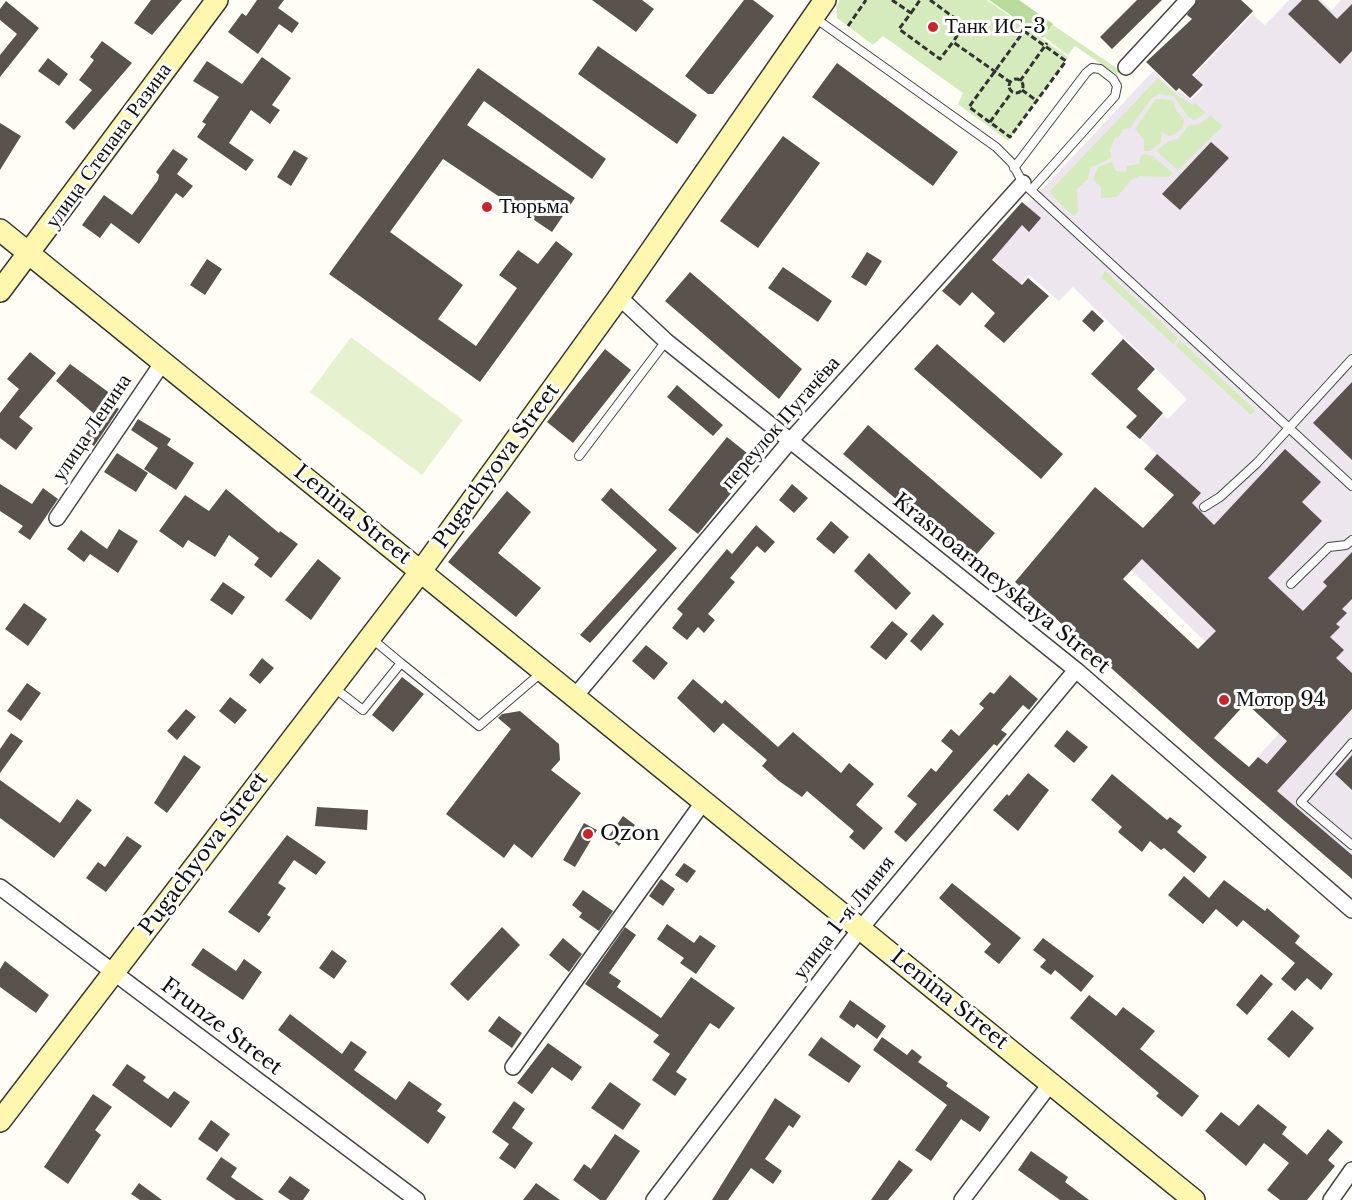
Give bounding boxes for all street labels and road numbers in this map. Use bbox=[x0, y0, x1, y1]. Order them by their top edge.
street label: улица Степана Разина bbox=[41, 58, 177, 234]
street label: переулок Пугачёва bbox=[716, 351, 846, 495]
street label: улица Ленина bbox=[47, 369, 137, 487]
street label: Pugachyova Street bbox=[429, 379, 565, 553]
street label: Lenina Street bbox=[288, 460, 416, 570]
street label: Krasnoarmeyskaya Street bbox=[887, 488, 1115, 680]
street label: Pugachyova Street bbox=[134, 767, 274, 941]
street label: улица 1-я Линия bbox=[788, 851, 900, 985]
street label: Lenina Street bbox=[885, 945, 1013, 1055]
street label: Frunze Street bbox=[155, 973, 287, 1081]

